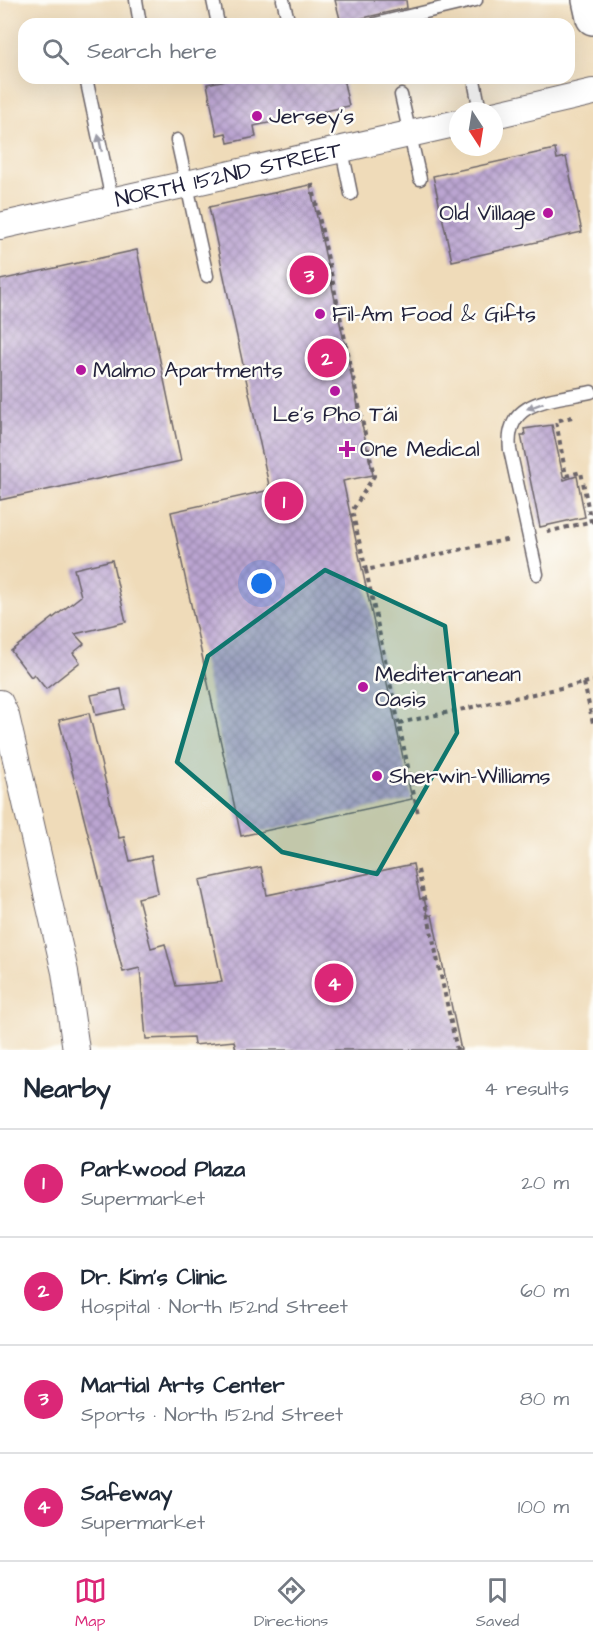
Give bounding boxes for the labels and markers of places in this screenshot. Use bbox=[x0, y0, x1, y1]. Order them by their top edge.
place label: Jersey's bbox=[269, 101, 354, 133]
marker: Jersey's bbox=[250, 109, 264, 123]
place label: Old Village bbox=[439, 198, 536, 230]
marker: Old Village bbox=[541, 206, 555, 220]
pin: 3 bbox=[290, 252, 328, 298]
place label: Fil-Am Food & Gifts bbox=[332, 299, 536, 330]
marker: Fil-Am Food & Gifts bbox=[313, 307, 327, 321]
pin: 2 bbox=[308, 336, 346, 380]
place label: Malmo Apartments bbox=[93, 355, 283, 386]
marker: Malmo Apartments bbox=[74, 363, 88, 377]
marker: Le’s Pho Tái bbox=[328, 384, 342, 398]
place label: Le’s Pho Tái bbox=[273, 399, 397, 430]
place label: One Medical bbox=[360, 434, 480, 465]
marker: One Medical bbox=[338, 440, 356, 458]
pin: 1 bbox=[264, 478, 304, 524]
place label: Mediterranean Oasis bbox=[375, 659, 521, 715]
marker: Mediterranean Oasis bbox=[356, 680, 370, 694]
place label: Sherwin-Williams bbox=[389, 761, 551, 792]
marker: Sherwin-Williams bbox=[370, 769, 384, 783]
pin: 4 bbox=[314, 960, 354, 1006]

